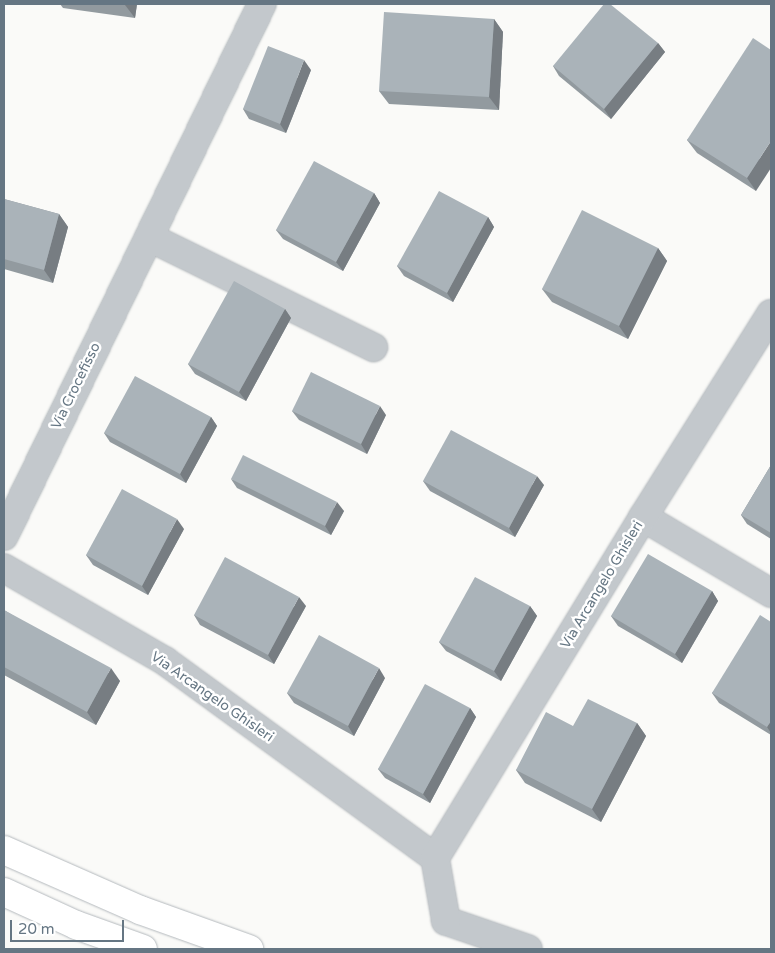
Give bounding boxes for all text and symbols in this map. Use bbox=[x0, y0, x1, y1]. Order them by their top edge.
street label: Via Crocefisso bbox=[48, 340, 104, 432]
street label: Via Arcangelo Ghisleri bbox=[557, 518, 647, 652]
street label: Via Arcangelo Ghisleri bbox=[147, 648, 277, 746]
scale bar bbox=[12, 910, 126, 942]
text: 20 m bbox=[18, 920, 55, 938]

